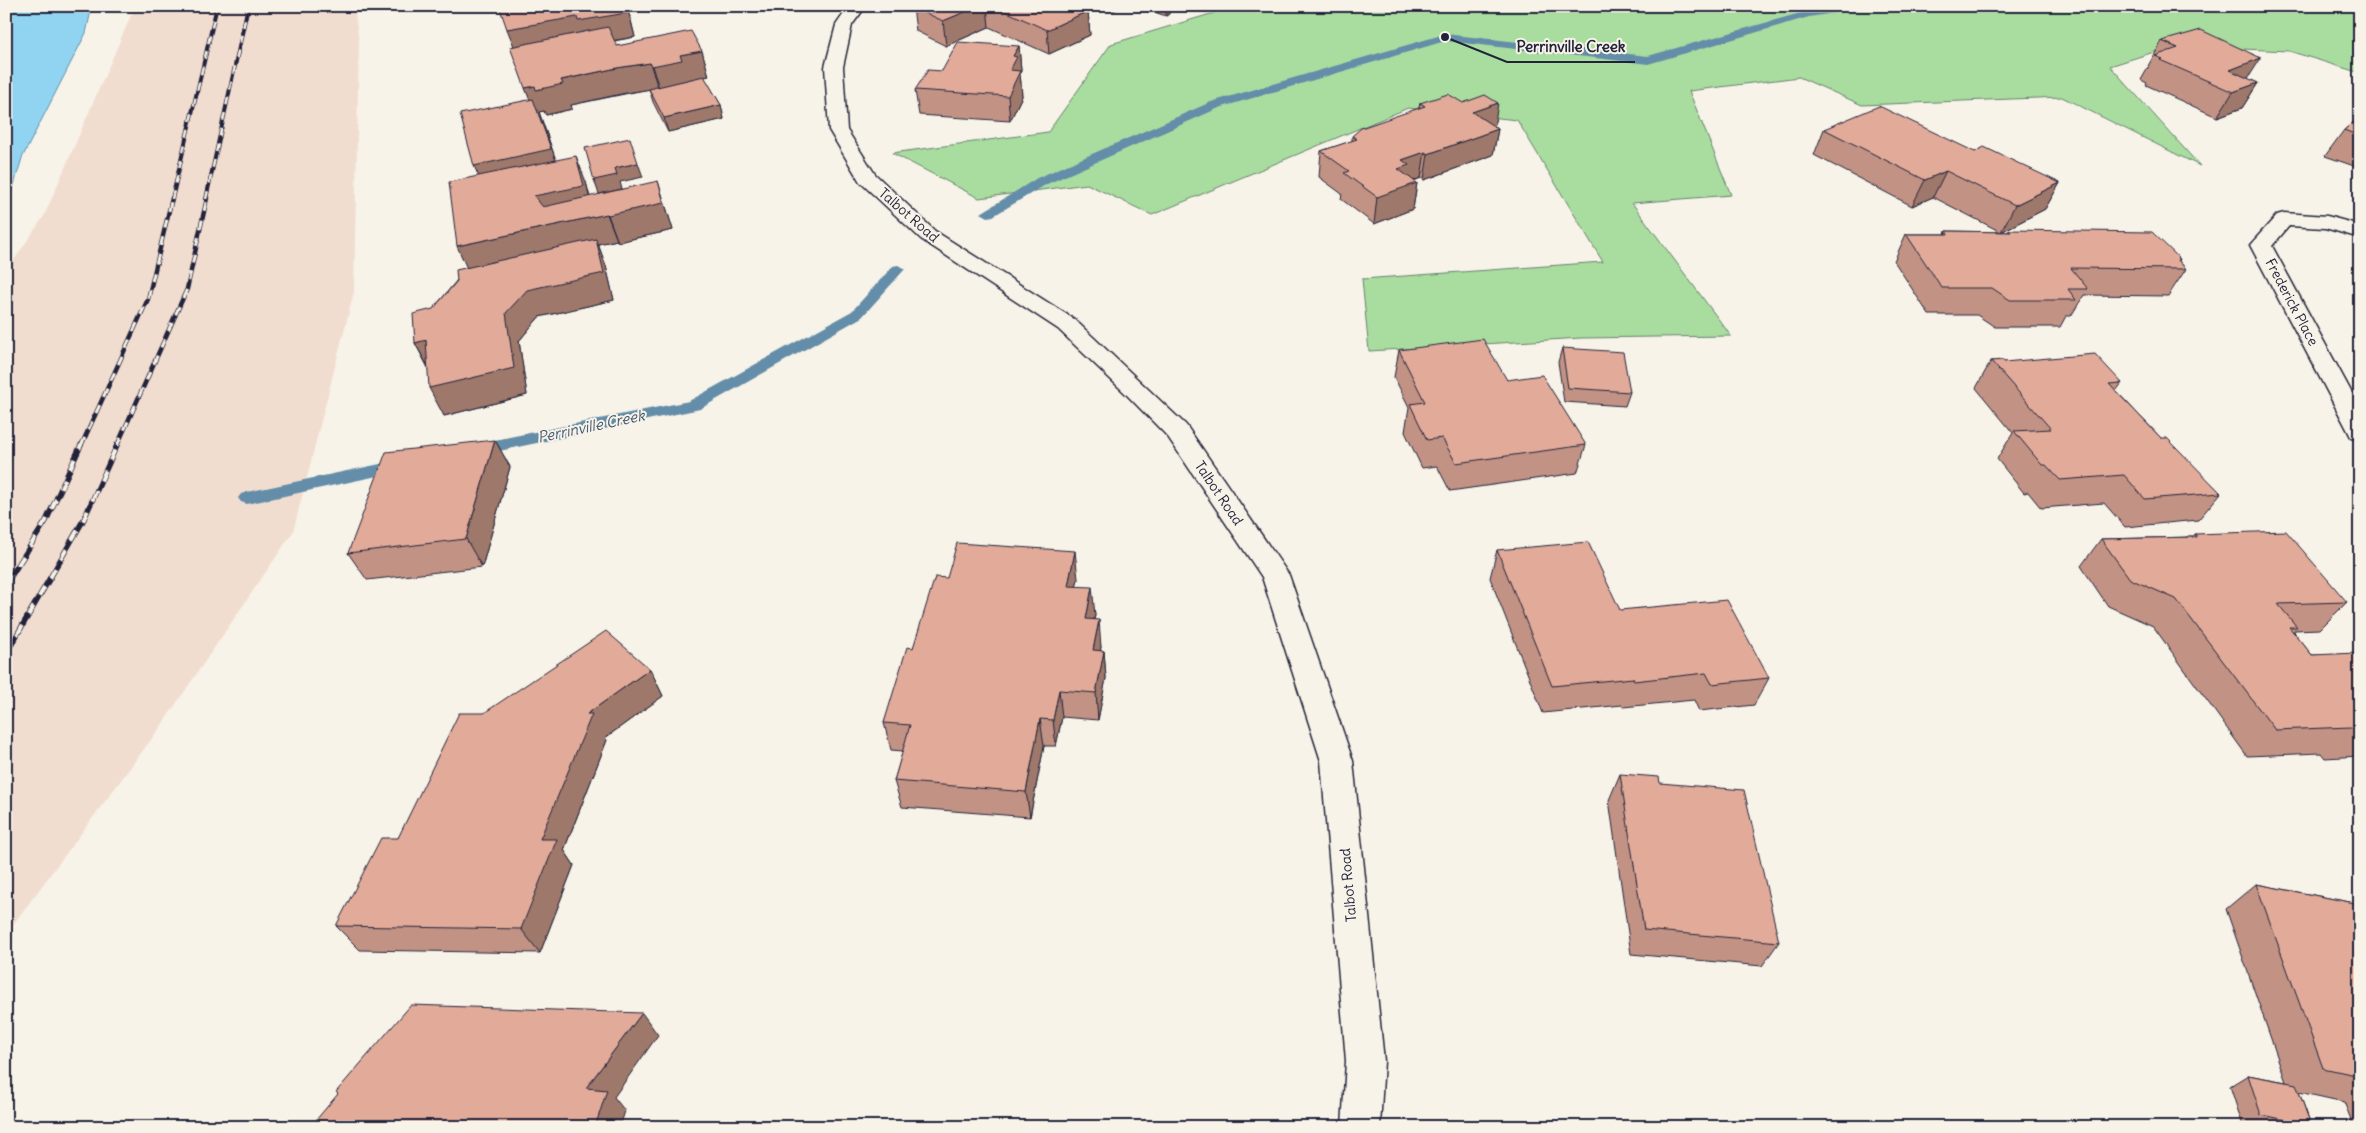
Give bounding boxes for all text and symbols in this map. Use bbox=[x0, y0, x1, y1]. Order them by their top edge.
callout: Perrinville Creek bbox=[1507, 32, 1635, 62]
text: Perrinville Creek bbox=[1517, 37, 1626, 56]
street label: Talbot Road bbox=[875, 184, 943, 246]
street label: Frederick Place bbox=[2261, 255, 2323, 349]
water label: Perrinville Creek bbox=[536, 405, 648, 447]
street label: Talbot Road bbox=[1191, 457, 1247, 529]
street label: Talbot Road bbox=[1336, 847, 1360, 923]

